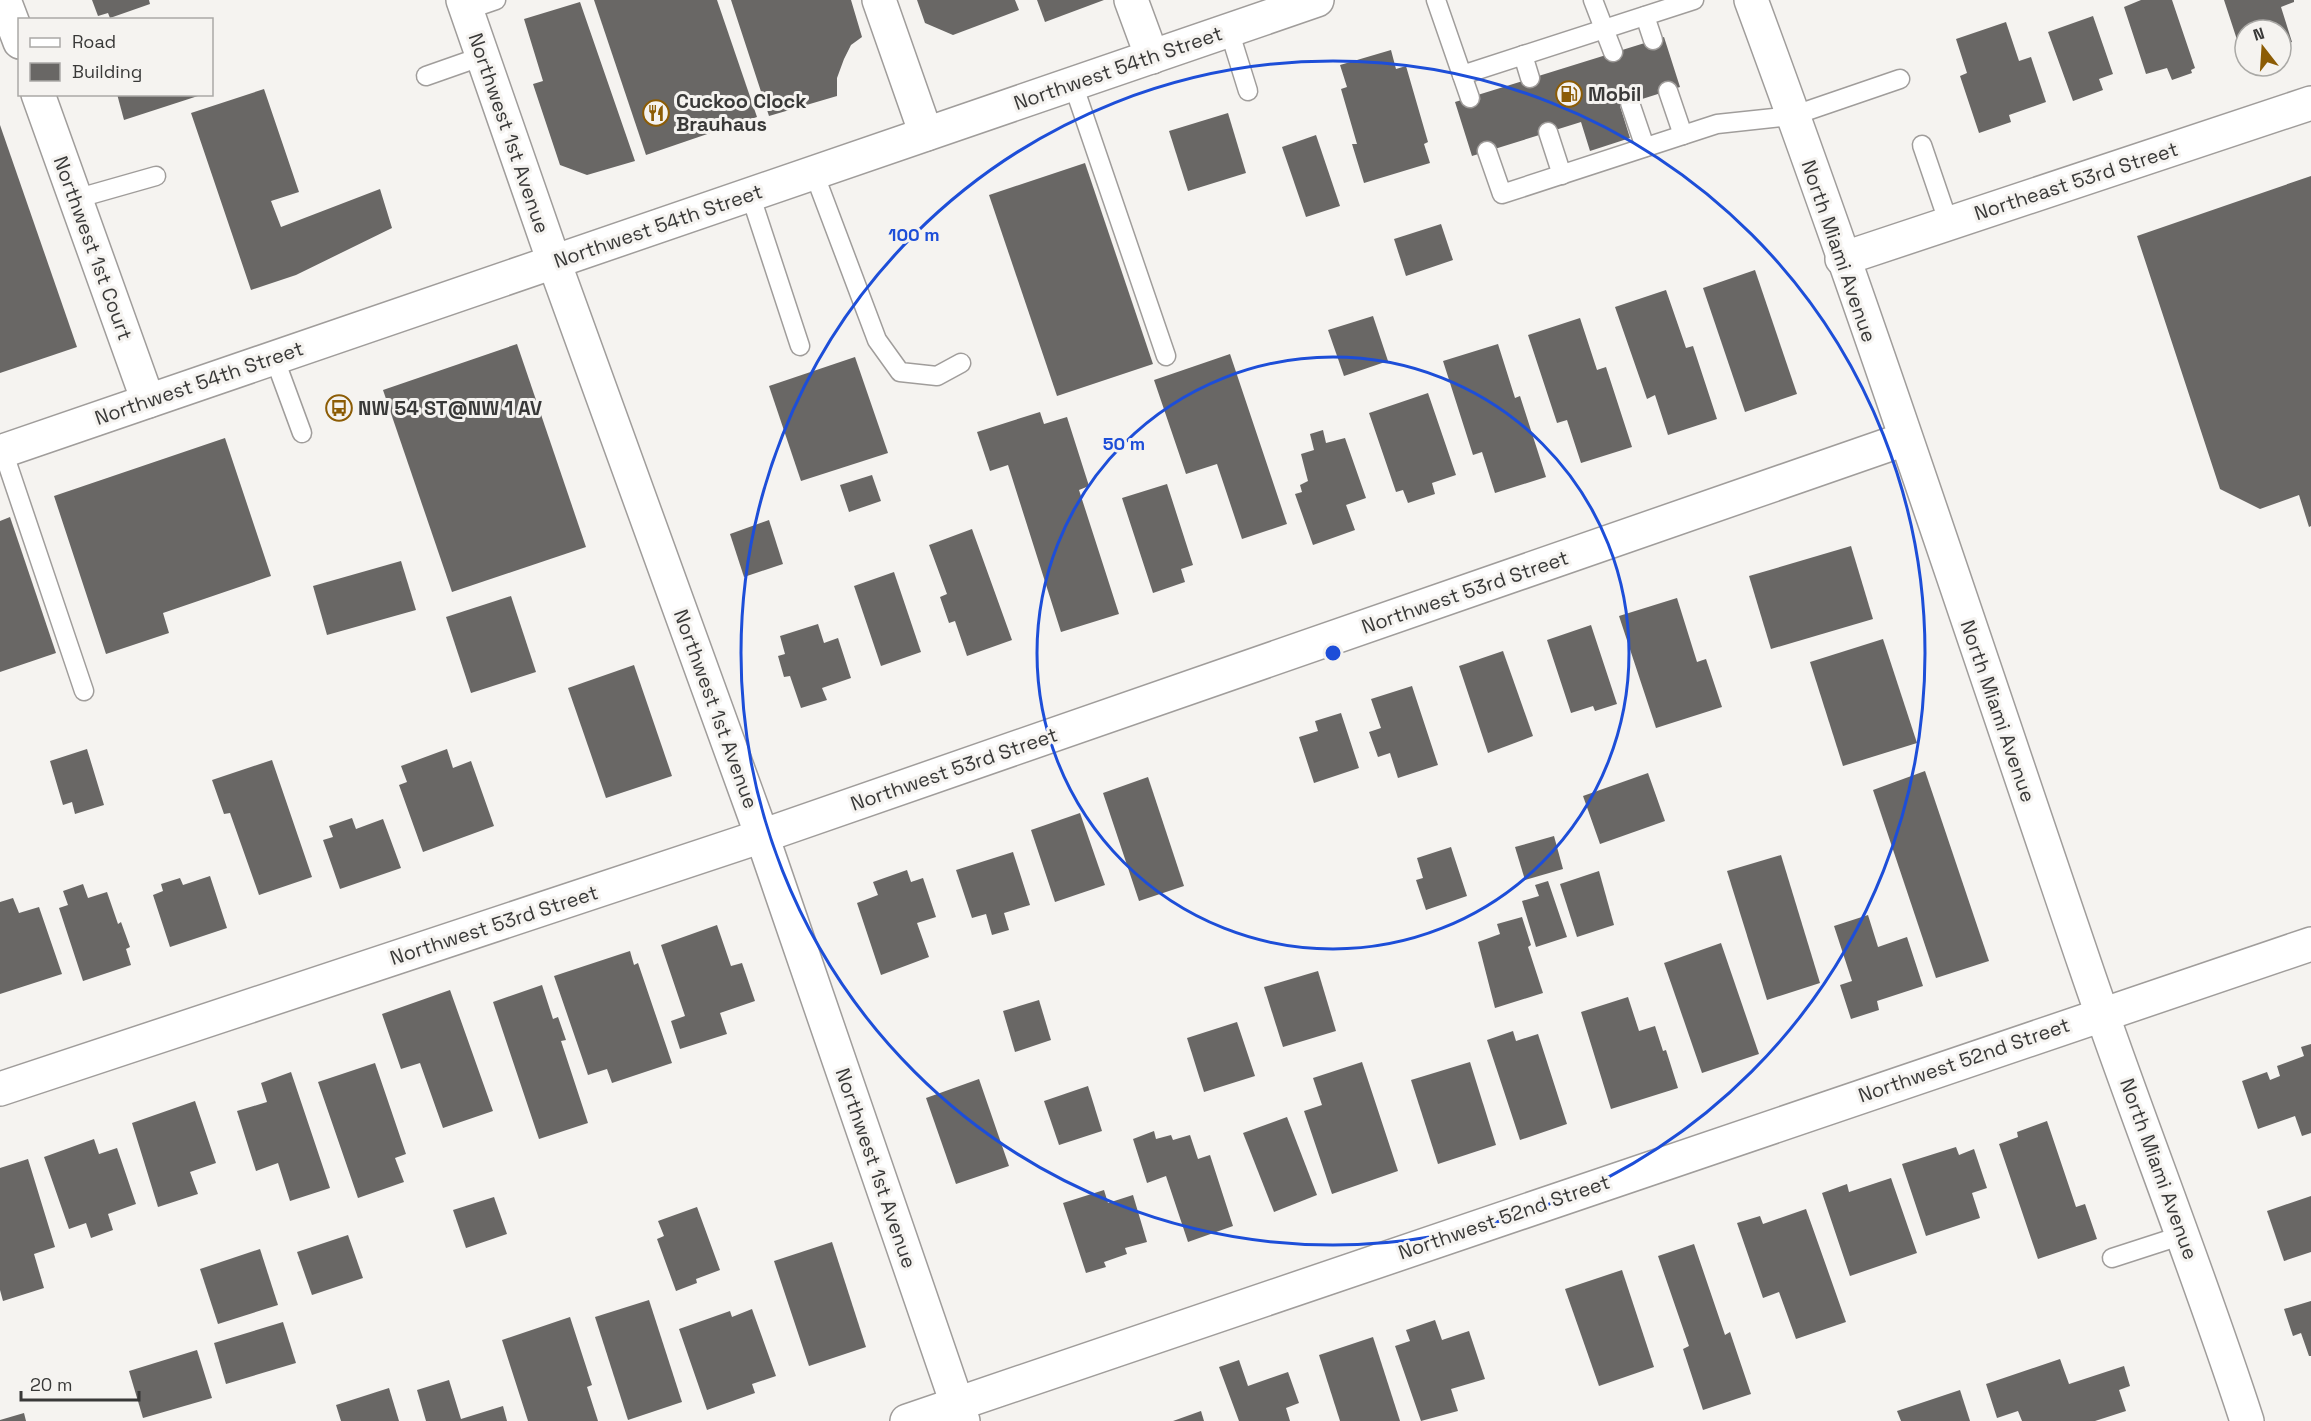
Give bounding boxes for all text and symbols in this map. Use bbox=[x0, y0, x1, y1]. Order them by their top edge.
legend bbox=[18, 18, 213, 96]
north arrow bbox=[2233, 18, 2293, 78]
street label: Northwest 54th Street bbox=[1010, 20, 1226, 116]
text: N bbox=[2251, 23, 2267, 46]
street label: Northwest 1st Avenue bbox=[462, 29, 556, 237]
text: Road bbox=[72, 30, 116, 53]
text: Building bbox=[72, 60, 142, 83]
fuel station icon: Mobil bbox=[1554, 79, 1584, 109]
place label: Mobil bbox=[1588, 81, 1641, 107]
place label: Cuckoo Clock Brauhaus bbox=[676, 88, 807, 137]
restaurant icon: Cuckoo Clock Brauhaus bbox=[641, 98, 671, 128]
street label: Northeast 53rd Street bbox=[1971, 136, 2181, 226]
street label: Northwest 1st Court bbox=[48, 152, 138, 344]
street label: North Miami Avenue bbox=[1796, 156, 1882, 346]
street label: Northwest 54th Street bbox=[550, 178, 766, 274]
text: 100 m bbox=[888, 223, 940, 246]
street label: Northwest 54th Street bbox=[91, 335, 307, 431]
bus stop icon: NW 54 ST@NW 1 AV bbox=[324, 393, 354, 423]
place label: NW 54 ST@NW 1 AV bbox=[358, 395, 542, 421]
text: 50 m bbox=[1103, 432, 1145, 455]
street label: Northwest 53rd Street bbox=[1358, 544, 1572, 640]
street label: Northwest 1st Avenue bbox=[668, 606, 764, 812]
street label: North Miami Avenue bbox=[1955, 616, 2041, 806]
centre of rings bbox=[1323, 643, 1343, 663]
street label: Northwest 53rd Street bbox=[847, 721, 1061, 817]
street label: Northwest 53rd Street bbox=[387, 879, 601, 971]
street label: Northwest 52nd Street bbox=[1855, 1012, 2073, 1108]
street label: Northwest 1st Avenue bbox=[829, 1064, 923, 1272]
street label: North Miami Avenue bbox=[2114, 1075, 2204, 1263]
street label: Northwest 52nd Street bbox=[1395, 1169, 1613, 1265]
scale bar bbox=[21, 1364, 140, 1402]
text: 20 m bbox=[30, 1373, 73, 1396]

